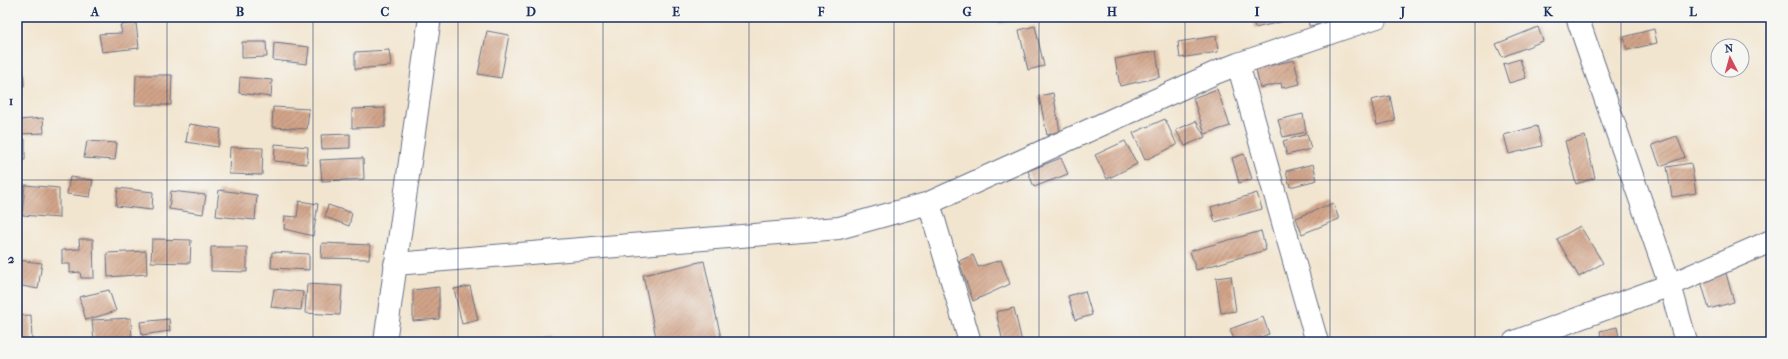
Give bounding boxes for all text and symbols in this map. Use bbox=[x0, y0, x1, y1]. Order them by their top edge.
text: A bbox=[90, 4, 100, 19]
text: B bbox=[236, 4, 245, 19]
text: C bbox=[381, 4, 390, 19]
text: D bbox=[526, 4, 536, 19]
text: E bbox=[672, 4, 680, 19]
text: F bbox=[817, 4, 825, 19]
text: G bbox=[962, 4, 972, 19]
text: H bbox=[1107, 4, 1118, 19]
text: I bbox=[1254, 4, 1260, 19]
text: J bbox=[1399, 4, 1406, 20]
text: K bbox=[1543, 4, 1554, 19]
text: L bbox=[1689, 4, 1698, 19]
north arrow bbox=[1710, 38, 1750, 78]
text: N bbox=[1724, 42, 1734, 55]
text: 1 bbox=[9, 93, 14, 108]
text: 2 bbox=[8, 251, 15, 266]

